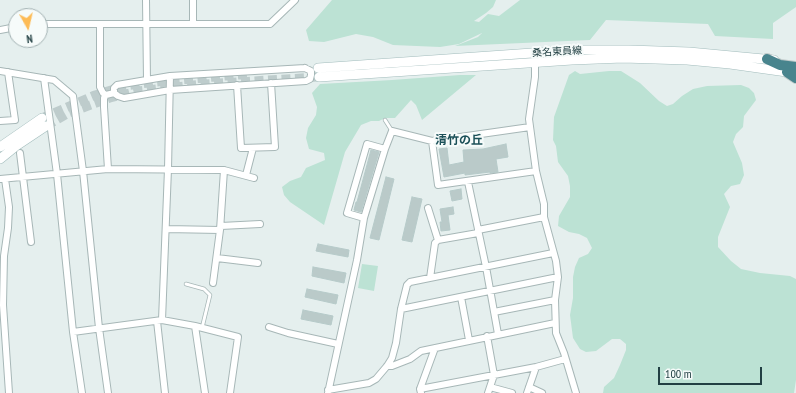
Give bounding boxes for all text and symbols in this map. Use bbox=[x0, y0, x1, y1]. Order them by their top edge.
north arrow bbox=[8, 8, 48, 48]
text: N bbox=[26, 32, 33, 46]
street label: 桑名東員線 bbox=[532, 45, 582, 59]
district label: 清竹の丘 bbox=[435, 134, 483, 148]
scale bar bbox=[660, 359, 764, 385]
text: 100 m bbox=[665, 366, 692, 381]

